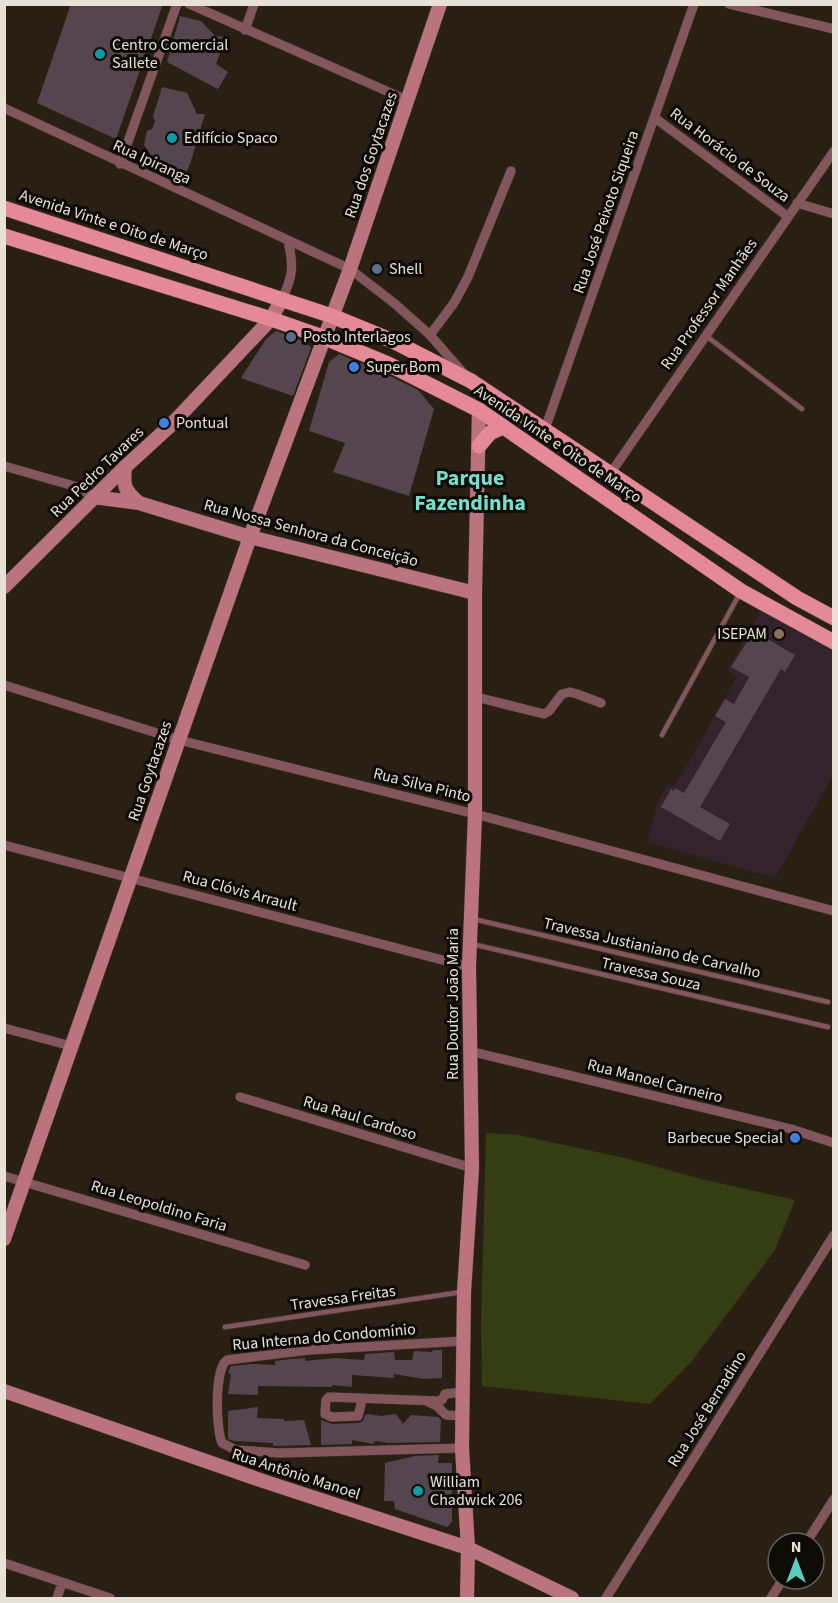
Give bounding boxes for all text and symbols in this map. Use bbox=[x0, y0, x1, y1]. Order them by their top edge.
place label: Centro Comercial Sallete bbox=[112, 34, 228, 74]
marker: Centro Comercial Sallete bbox=[93, 47, 107, 61]
street label: Rua dos Goytacazes bbox=[339, 89, 403, 221]
street label: Rua Horácio de Souza bbox=[665, 103, 795, 207]
place label: Edifício Spaco bbox=[184, 127, 278, 149]
street label: Rua José Peixoto Siqueira bbox=[568, 127, 644, 297]
marker: Edifício Spaco bbox=[165, 131, 179, 145]
street label: Rua Ipiranga bbox=[109, 134, 195, 190]
street label: Avenida Vinte e Oito de Março bbox=[17, 184, 211, 266]
street label: Rua Professor Manhães bbox=[655, 234, 763, 374]
place label: Shell bbox=[389, 258, 422, 280]
marker: Shell bbox=[370, 262, 384, 276]
place label: Posto Interlagos bbox=[303, 326, 411, 348]
marker: Posto Interlagos bbox=[284, 330, 298, 344]
place label: Super Bom bbox=[366, 356, 440, 378]
marker: Super Bom bbox=[347, 360, 361, 374]
street label: Avenida Vinte e Oito de Março bbox=[470, 380, 646, 508]
place label: Pontual bbox=[176, 412, 228, 434]
marker: Pontual bbox=[157, 416, 171, 430]
street label: Rua Pedro Tavares bbox=[45, 421, 149, 522]
district label: Parque Fazendinha bbox=[414, 462, 526, 519]
street label: Rua Nossa Senhora da Conceição bbox=[201, 494, 421, 572]
place label: ISEPAM bbox=[717, 623, 767, 645]
marker: ISEPAM bbox=[772, 627, 786, 641]
street label: Rua Goytacazes bbox=[123, 718, 178, 824]
street label: Rua Silva Pinto bbox=[371, 762, 473, 808]
street label: Rua Clóvis Arrault bbox=[180, 865, 300, 917]
street label: Travessa Justianiano de Carvalho bbox=[541, 912, 763, 984]
street label: Rua Doutor João Maria bbox=[442, 928, 464, 1080]
street label: Travessa Souza bbox=[599, 952, 703, 996]
street label: Rua Manoel Carneiro bbox=[585, 1054, 725, 1108]
street label: Rua Raul Cardoso bbox=[301, 1090, 419, 1146]
place label: Barbecue Special bbox=[667, 1127, 783, 1149]
marker: Barbecue Special bbox=[788, 1131, 802, 1145]
street label: Rua Leopoldino Faria bbox=[88, 1175, 230, 1237]
street label: Travessa Freitas bbox=[289, 1280, 397, 1316]
street label: Rua Interna do Condomínio bbox=[231, 1318, 417, 1356]
street label: Rua José Bernadino bbox=[662, 1347, 752, 1471]
street label: Rua Antônio Manoel bbox=[229, 1443, 363, 1505]
place label: William Chadwick 206 bbox=[430, 1471, 523, 1511]
marker: William Chadwick 206 bbox=[411, 1484, 425, 1498]
north arrow bbox=[766, 1531, 826, 1591]
text: N bbox=[791, 1536, 801, 1558]

